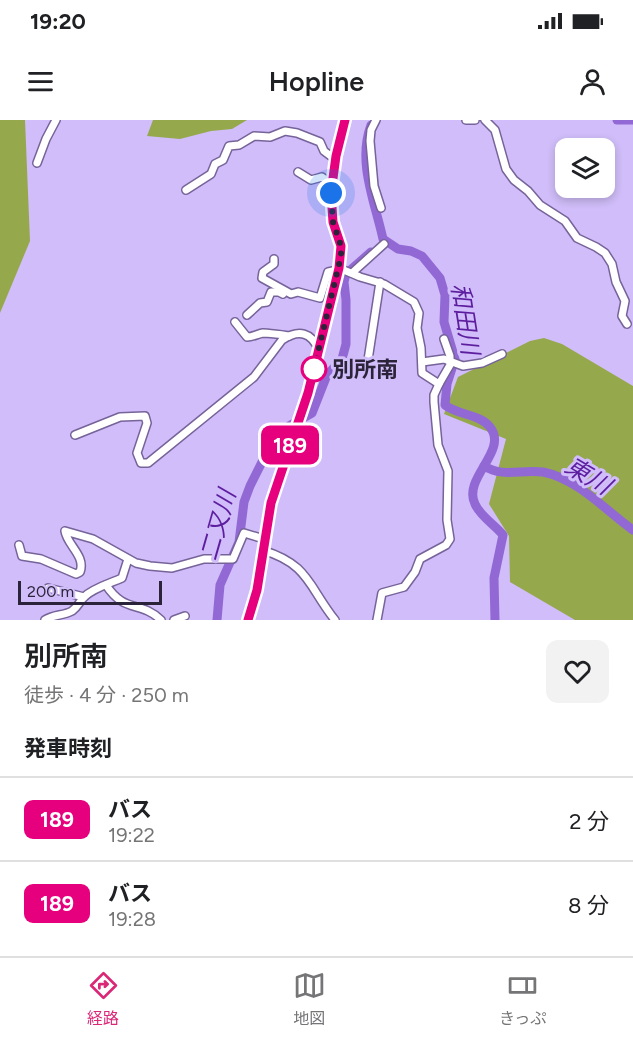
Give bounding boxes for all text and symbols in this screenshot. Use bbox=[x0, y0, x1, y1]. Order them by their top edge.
text: 19:20 bbox=[30, 8, 86, 35]
icon: menu bbox=[24, 65, 57, 98]
text: Hopline bbox=[269, 65, 364, 98]
icon: person bbox=[576, 65, 609, 98]
map controls bbox=[555, 138, 615, 198]
button: layers bbox=[555, 138, 615, 198]
your location bbox=[316, 178, 346, 208]
water label: 和田川 bbox=[446, 281, 486, 360]
marker: 別所南 bbox=[301, 356, 327, 382]
place label: 別所南 bbox=[332, 356, 398, 383]
line badge: 189 bbox=[256, 426, 324, 464]
text: 189 bbox=[273, 433, 307, 458]
water label: 東川 bbox=[560, 451, 619, 502]
water label: 二又川 bbox=[194, 483, 242, 563]
scale bar bbox=[18, 578, 162, 606]
text: 200 m bbox=[27, 582, 74, 601]
text: 別所南 bbox=[24, 639, 108, 673]
button: heart bbox=[546, 640, 609, 703]
text: 徒歩 · 4 分 · 250 m bbox=[24, 683, 189, 707]
text: 発車時刻 bbox=[24, 735, 112, 762]
text: バス bbox=[108, 796, 152, 823]
text: 189 bbox=[40, 807, 74, 832]
text: 2 分 bbox=[569, 808, 609, 835]
text: 19:22 bbox=[108, 823, 155, 847]
text: バス bbox=[108, 880, 152, 907]
text: 189 bbox=[40, 891, 74, 916]
text: 8 分 bbox=[568, 892, 609, 919]
text: 19:28 bbox=[108, 907, 156, 931]
tab: 経路 bbox=[87, 969, 120, 1029]
tab: 地図 bbox=[293, 969, 326, 1029]
tab: きっぷ bbox=[499, 969, 546, 1029]

